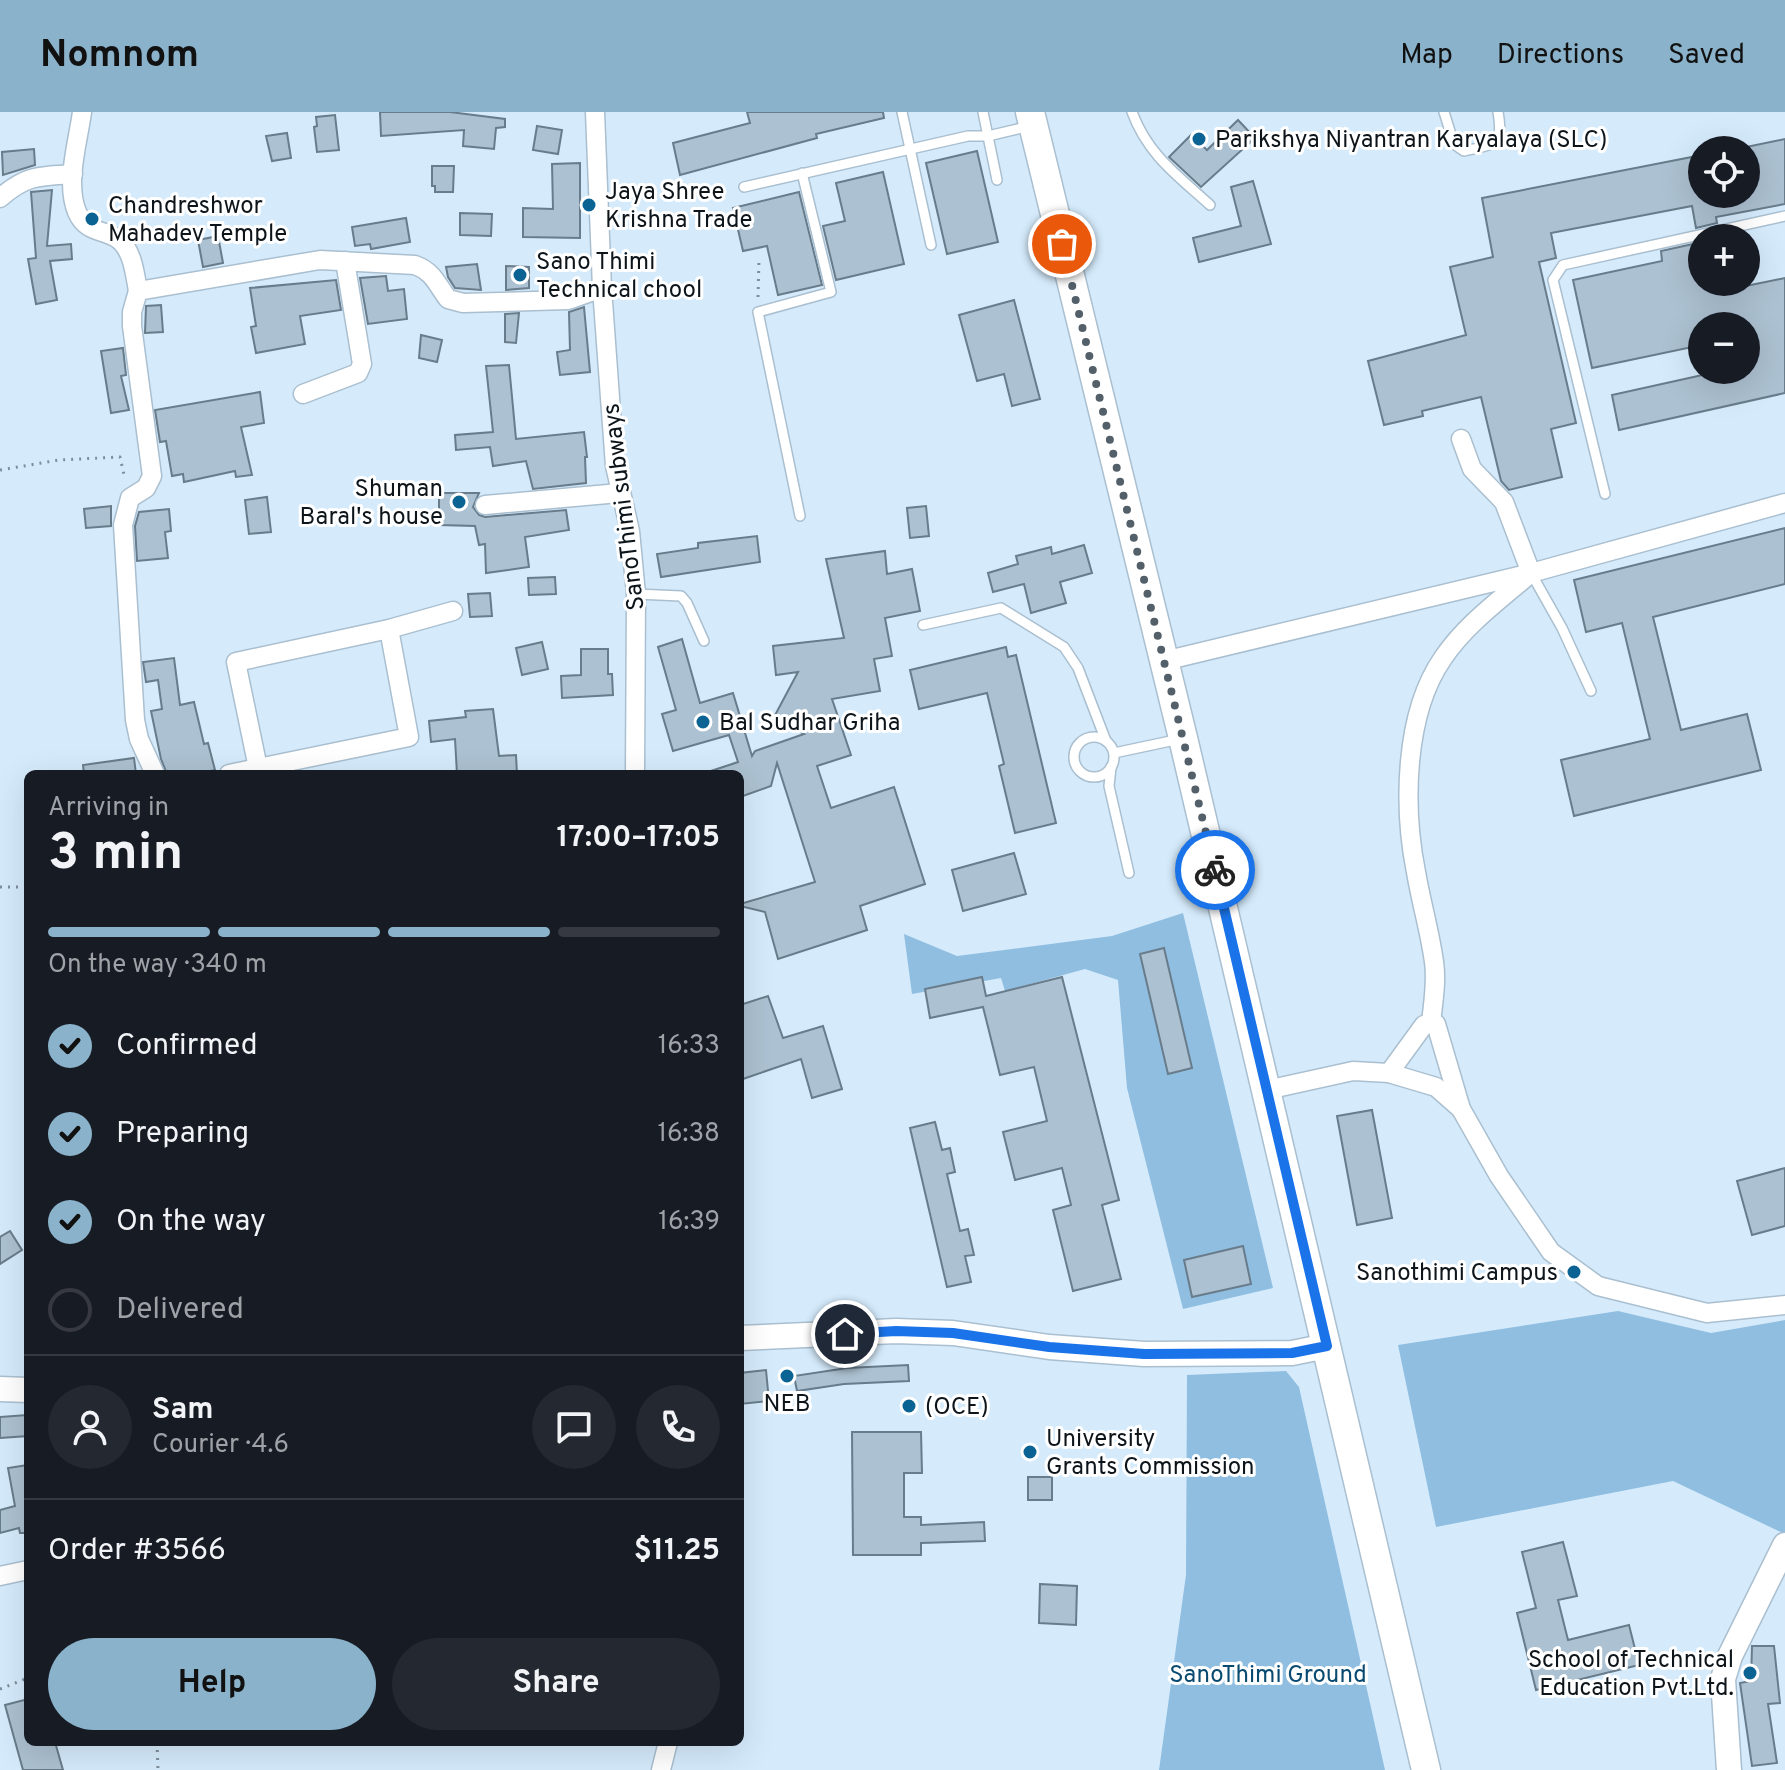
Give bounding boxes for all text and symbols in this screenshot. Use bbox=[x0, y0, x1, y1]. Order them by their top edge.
text: Nomnom bbox=[40, 32, 199, 81]
text: Map bbox=[1400, 38, 1453, 74]
text: Directions bbox=[1497, 38, 1624, 74]
text: Saved bbox=[1668, 38, 1745, 74]
place label: Parikshya Niyantran Karyalaya (SLC) bbox=[1215, 126, 1607, 156]
marker: Parikshya Niyantran Karyalaya (SLC) bbox=[1190, 130, 1208, 148]
map controls bbox=[1688, 136, 1760, 384]
button: locate bbox=[1688, 136, 1760, 208]
place label: Jaya Shree Krishna Trade bbox=[605, 178, 752, 236]
place label: Chandreshwor Mahadev Temple bbox=[108, 192, 287, 250]
marker: Jaya Shree Krishna Trade bbox=[580, 196, 598, 214]
marker: Chandreshwor Mahadev Temple bbox=[83, 210, 101, 228]
pin bbox=[1028, 210, 1096, 278]
icon: bag bbox=[1040, 222, 1084, 266]
button: + bbox=[1688, 224, 1760, 296]
place label: Sano Thimi Technical chool bbox=[536, 248, 702, 306]
marker: Sano Thimi Technical chool bbox=[511, 266, 529, 284]
button: − bbox=[1688, 312, 1760, 384]
street label: SanoThimi subways bbox=[597, 401, 653, 612]
place label: Shuman Baral's house bbox=[300, 475, 443, 533]
marker: Shuman Baral's house bbox=[450, 493, 468, 511]
place label: Bal Sudhar Griha bbox=[719, 709, 900, 739]
marker: Bal Sudhar Griha bbox=[694, 713, 712, 731]
text: Arriving in bbox=[48, 792, 169, 825]
text: 17:00–17:05 bbox=[557, 820, 720, 857]
text: 3 min bbox=[48, 822, 183, 888]
courier bbox=[1175, 830, 1255, 910]
icon: bike bbox=[1193, 848, 1237, 892]
text: On the way · 340 m bbox=[48, 949, 267, 982]
icon: check bbox=[48, 1024, 92, 1068]
text: Confirmed bbox=[116, 1028, 258, 1065]
text: 16:33 bbox=[658, 1030, 720, 1063]
icon: check bbox=[48, 1112, 92, 1156]
text: Preparing bbox=[116, 1116, 249, 1153]
text: 16:38 bbox=[657, 1118, 720, 1151]
icon: check bbox=[48, 1200, 92, 1244]
text: On the way bbox=[116, 1204, 266, 1241]
text: 16:39 bbox=[658, 1206, 720, 1239]
place label: Sanothimi Campus bbox=[1356, 1259, 1558, 1289]
marker: Sanothimi Campus bbox=[1565, 1263, 1583, 1281]
text: Delivered bbox=[116, 1292, 244, 1329]
pin bbox=[811, 1300, 879, 1368]
icon: home bbox=[823, 1312, 867, 1356]
marker: NEB bbox=[778, 1367, 796, 1385]
button: person bbox=[48, 1385, 132, 1469]
button: chat bbox=[532, 1385, 616, 1469]
button: phone bbox=[636, 1385, 720, 1469]
place label: NEB bbox=[764, 1390, 810, 1420]
text: Sam bbox=[152, 1392, 214, 1429]
place label: (OCE) bbox=[925, 1393, 989, 1423]
marker: (OCE) bbox=[900, 1397, 918, 1415]
place label: University Grants Commission bbox=[1046, 1425, 1255, 1483]
text: Courier · 4.6 bbox=[152, 1429, 289, 1462]
marker: University Grants Commission bbox=[1021, 1443, 1039, 1461]
text: Order #3566 bbox=[48, 1533, 226, 1570]
text: $11.25 bbox=[634, 1533, 720, 1570]
button: Help bbox=[48, 1638, 376, 1730]
button: Share bbox=[392, 1638, 720, 1730]
place label: School of Technical Education Pvt.Ltd. bbox=[1528, 1646, 1734, 1704]
park label: SanoThimi Ground bbox=[1169, 1661, 1367, 1691]
marker: School of Technical Education Pvt.Ltd. bbox=[1741, 1664, 1759, 1682]

